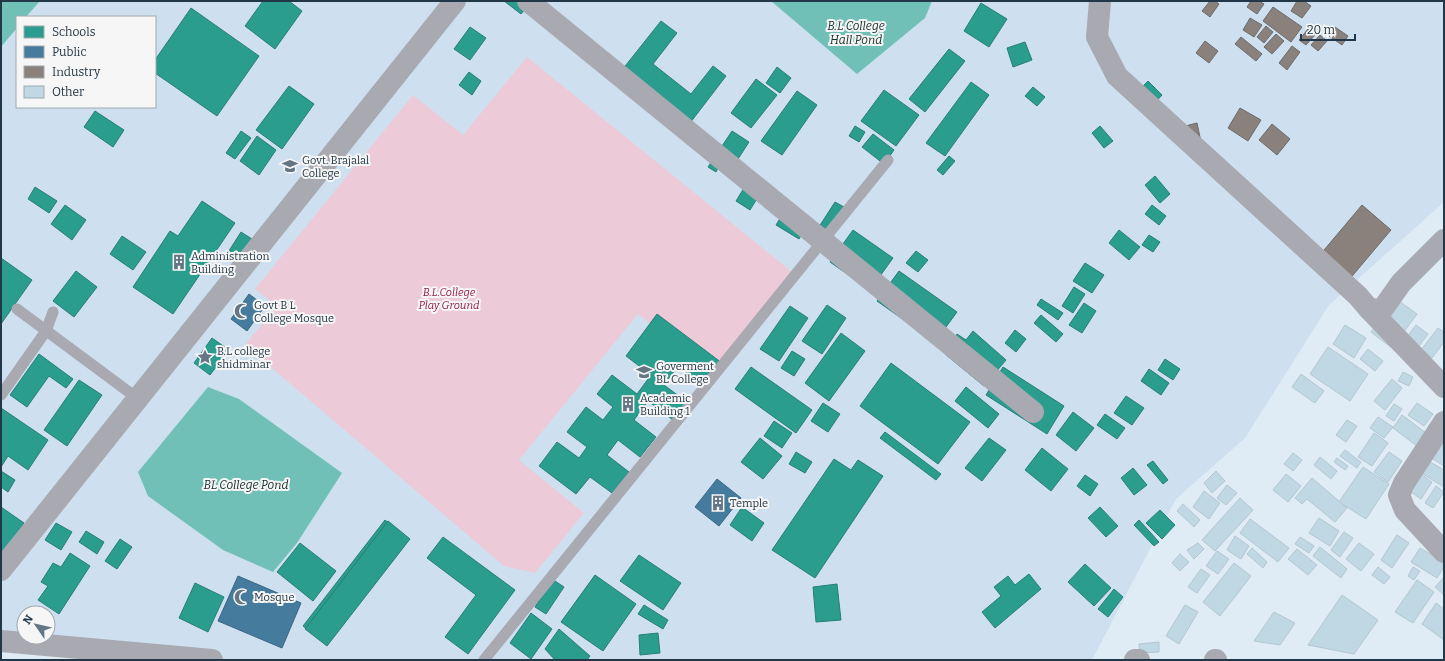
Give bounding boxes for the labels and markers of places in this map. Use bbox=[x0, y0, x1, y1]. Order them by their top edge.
place label: Govt. Brajalal College bbox=[302, 154, 369, 180]
school or university icon: Govt. Brajalal College bbox=[281, 157, 299, 175]
place label: Administration Building bbox=[191, 250, 269, 276]
building icon: Administration Building bbox=[170, 253, 188, 271]
place label: Govt B L College Mosque bbox=[254, 299, 334, 325]
mosque icon: Govt B L College Mosque bbox=[233, 302, 251, 320]
place label: B.L college shidminar bbox=[217, 345, 271, 371]
place icon: B.L college shidminar bbox=[196, 348, 214, 366]
place label: Goverment BL College bbox=[656, 360, 714, 386]
school or university icon: Goverment BL College bbox=[635, 363, 653, 381]
place label: Academic Building 1 bbox=[640, 392, 691, 418]
building icon: Academic Building 1 bbox=[619, 395, 637, 413]
building icon: Temple bbox=[709, 494, 727, 512]
place label: Temple bbox=[730, 497, 768, 510]
mosque icon: Mosque bbox=[233, 588, 251, 606]
place label: Mosque bbox=[254, 591, 294, 604]

